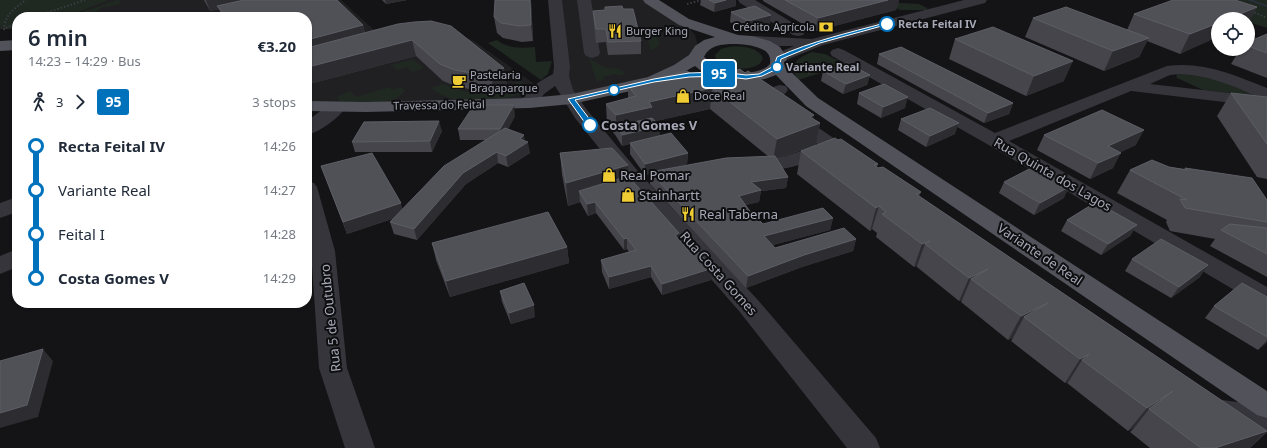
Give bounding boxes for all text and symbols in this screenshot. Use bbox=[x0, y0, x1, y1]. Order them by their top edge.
map controls bbox=[1211, 12, 1255, 56]
button: locate bbox=[1211, 12, 1255, 56]
marker: Recta Feital IV bbox=[879, 16, 895, 32]
place label: Recta Feital IV bbox=[898, 16, 977, 31]
place label: Crédito Agrícola bbox=[732, 19, 815, 34]
bank icon: Crédito Agrícola bbox=[818, 19, 834, 35]
text: 6 min bbox=[28, 22, 88, 52]
restaurant icon: Burger King bbox=[607, 23, 623, 39]
place label: Burger King bbox=[626, 23, 688, 38]
text: €3.20 bbox=[257, 36, 296, 56]
text: 14:23 – 14:29 · Bus bbox=[28, 52, 141, 70]
place label: Variante Real bbox=[786, 59, 859, 74]
line badge: 95 bbox=[701, 61, 737, 87]
marker: Variante Real bbox=[771, 61, 783, 73]
text: 95 bbox=[711, 64, 727, 83]
place label: Pastelaria Bragaparque bbox=[470, 67, 538, 95]
cafe icon: Pastelaria Bragaparque bbox=[451, 73, 467, 89]
unlabelled marker bbox=[608, 84, 620, 96]
shop icon: Doce Real bbox=[675, 88, 691, 104]
place label: Doce Real bbox=[694, 88, 745, 103]
icon: walk bbox=[28, 91, 50, 113]
icon: forward bbox=[69, 91, 91, 113]
text: 95 bbox=[105, 92, 121, 111]
text: 3 bbox=[56, 93, 63, 111]
text: 3 stops bbox=[252, 93, 296, 111]
street label: Travessa do Feital bbox=[393, 96, 485, 113]
place label: Costa Gomes V bbox=[601, 116, 698, 134]
marker: Costa Gomes V bbox=[582, 117, 598, 133]
street label: Rua Quinta dos Lagos bbox=[991, 133, 1115, 215]
text: Recta Feital IV bbox=[58, 136, 165, 156]
text: 14:26 bbox=[263, 137, 296, 155]
place label: Real Pomar bbox=[620, 166, 691, 184]
shop icon: Real Pomar bbox=[601, 167, 617, 183]
text: Variante Real bbox=[58, 180, 151, 200]
text: 14:27 bbox=[263, 181, 296, 199]
place label: Stainhartt bbox=[639, 186, 700, 204]
shop icon: Stainhartt bbox=[620, 187, 636, 203]
place label: Real Taberna bbox=[699, 205, 778, 223]
restaurant icon: Real Taberna bbox=[680, 206, 696, 222]
street label: Variante de Real bbox=[994, 219, 1086, 289]
text: Feital I bbox=[58, 224, 105, 244]
text: 14:28 bbox=[263, 225, 296, 243]
street label: Rua Costa Gomes bbox=[676, 227, 762, 319]
street label: Rua 5 de Outubro bbox=[315, 263, 345, 373]
text: Costa Gomes V bbox=[58, 268, 169, 288]
text: 14:29 bbox=[263, 269, 296, 287]

